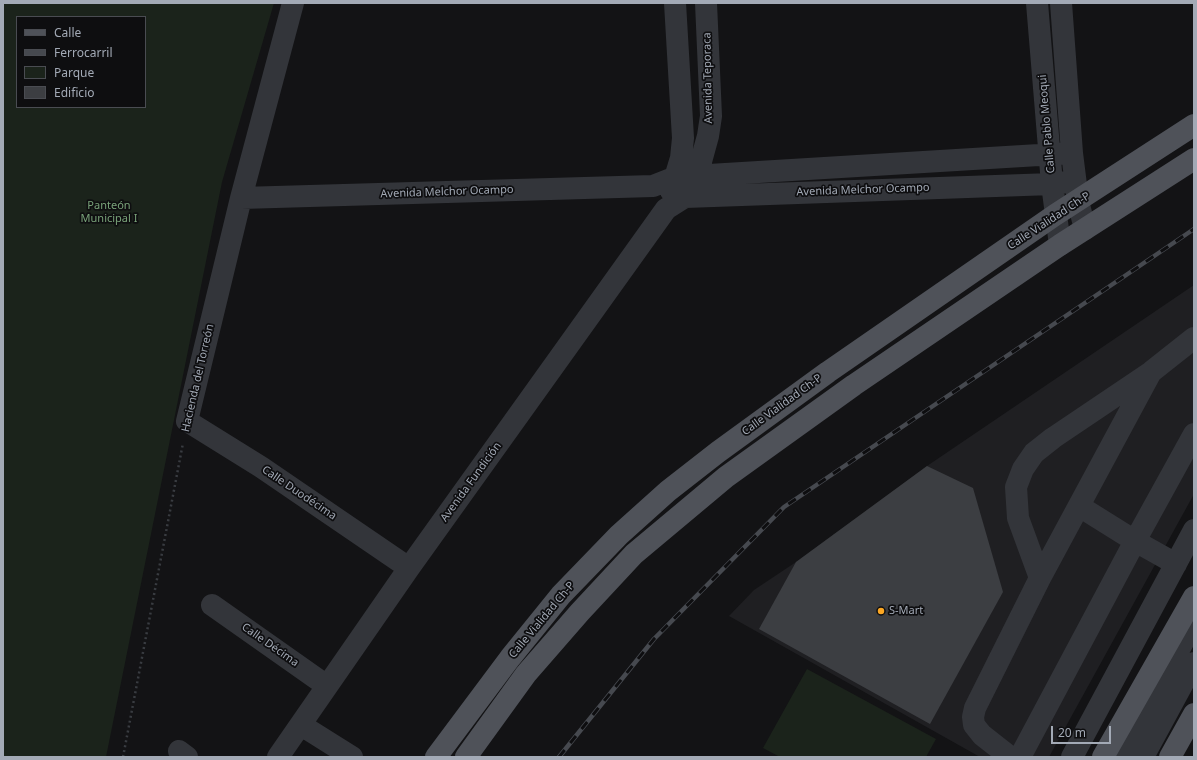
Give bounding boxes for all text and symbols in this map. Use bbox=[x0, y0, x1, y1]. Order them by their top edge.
legend bbox=[16, 16, 146, 108]
text: Calle bbox=[54, 24, 81, 41]
street label: Avenida Teporaca bbox=[701, 32, 715, 124]
text: Ferrocarril bbox=[54, 44, 113, 61]
text: Parque bbox=[54, 64, 94, 81]
street label: Calle Pablo Meoqui bbox=[1036, 74, 1058, 174]
text: Edificio bbox=[54, 84, 95, 101]
street label: Avenida Melchor Ocampo bbox=[796, 181, 930, 199]
street label: Avenida Melchor Ocampo bbox=[380, 183, 514, 201]
street label: Calle Vialidad Ch-P bbox=[1005, 189, 1093, 253]
park label: Panteón Municipal I bbox=[81, 199, 137, 225]
street label: Hacienda del Torreón bbox=[179, 323, 217, 433]
street label: Calle Vialidad Ch-P bbox=[739, 372, 825, 438]
street label: Avenida Fundición bbox=[438, 440, 504, 524]
street label: Calle Duodécima bbox=[259, 463, 339, 523]
street label: Calle Vialidad Ch-P bbox=[506, 579, 578, 661]
place label: S-Mart bbox=[889, 604, 923, 618]
marker: S-Mart bbox=[876, 606, 886, 616]
street label: Calle Décima bbox=[239, 620, 301, 670]
scale bar bbox=[1053, 718, 1113, 744]
text: 20 m bbox=[1058, 724, 1086, 741]

